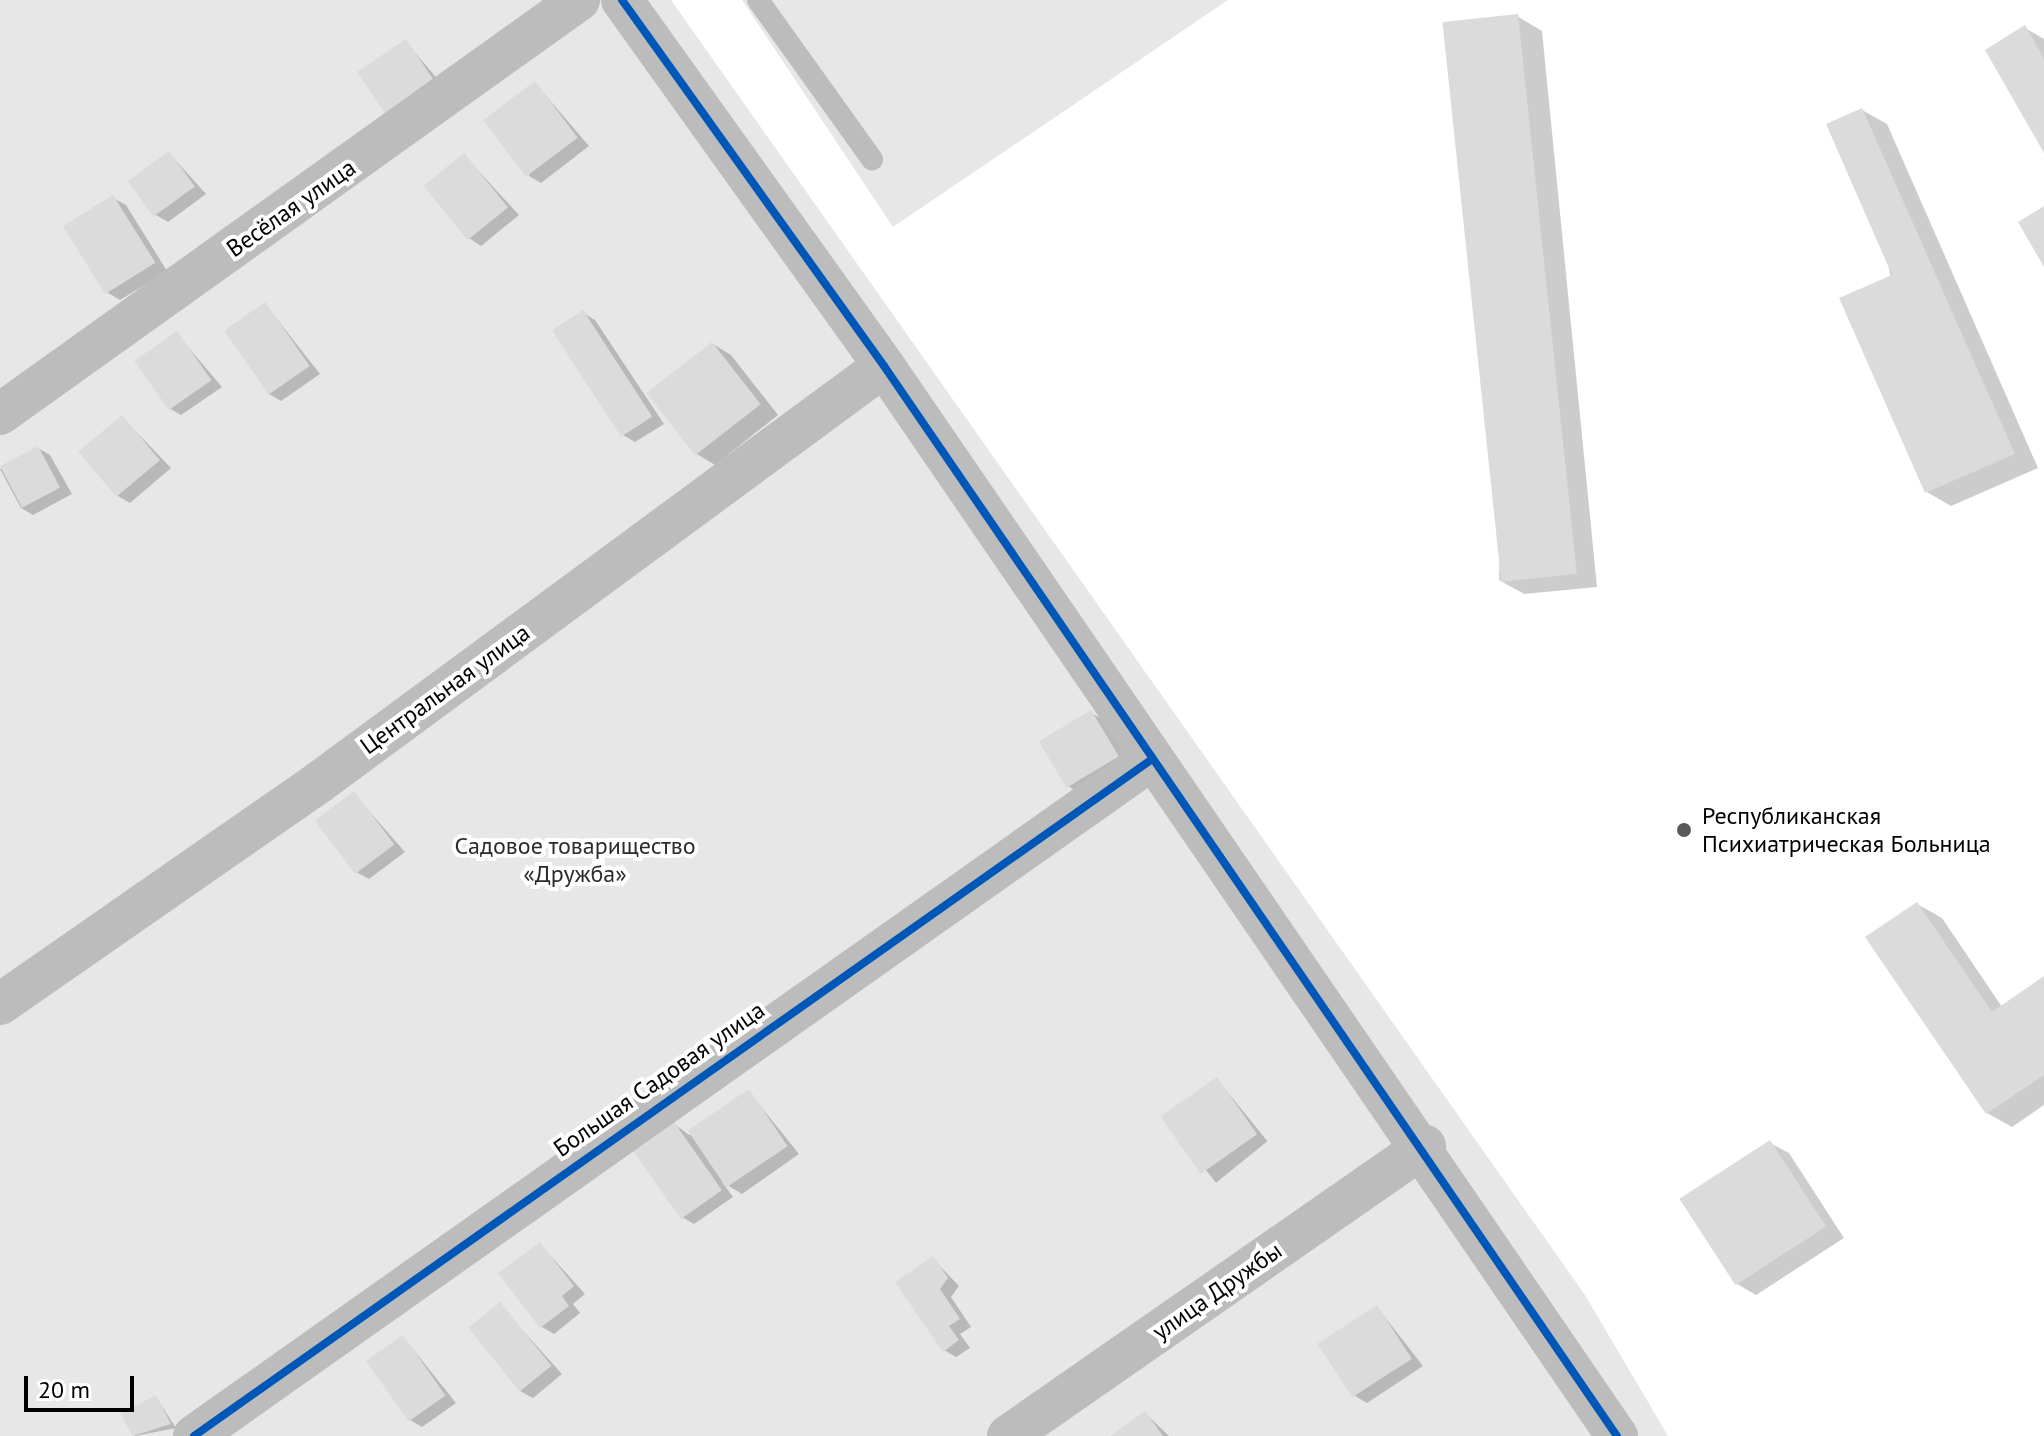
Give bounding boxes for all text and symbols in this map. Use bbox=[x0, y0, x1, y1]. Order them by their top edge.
street label: Весёлая улица bbox=[221, 153, 361, 263]
street label: Центральная улица bbox=[355, 618, 535, 760]
place label: Республиканская Психиатрическая Больница bbox=[1702, 802, 1991, 858]
marker: Республиканская Психиатрическая Больница bbox=[1673, 819, 1695, 841]
park label: Садовое товарищество «Дружба» bbox=[454, 832, 696, 888]
street label: Большая Садовая улица bbox=[548, 995, 770, 1163]
street label: улица Дружбы bbox=[1147, 1236, 1287, 1346]
scale bar bbox=[28, 1360, 138, 1410]
text: 20 m bbox=[38, 1374, 90, 1405]

